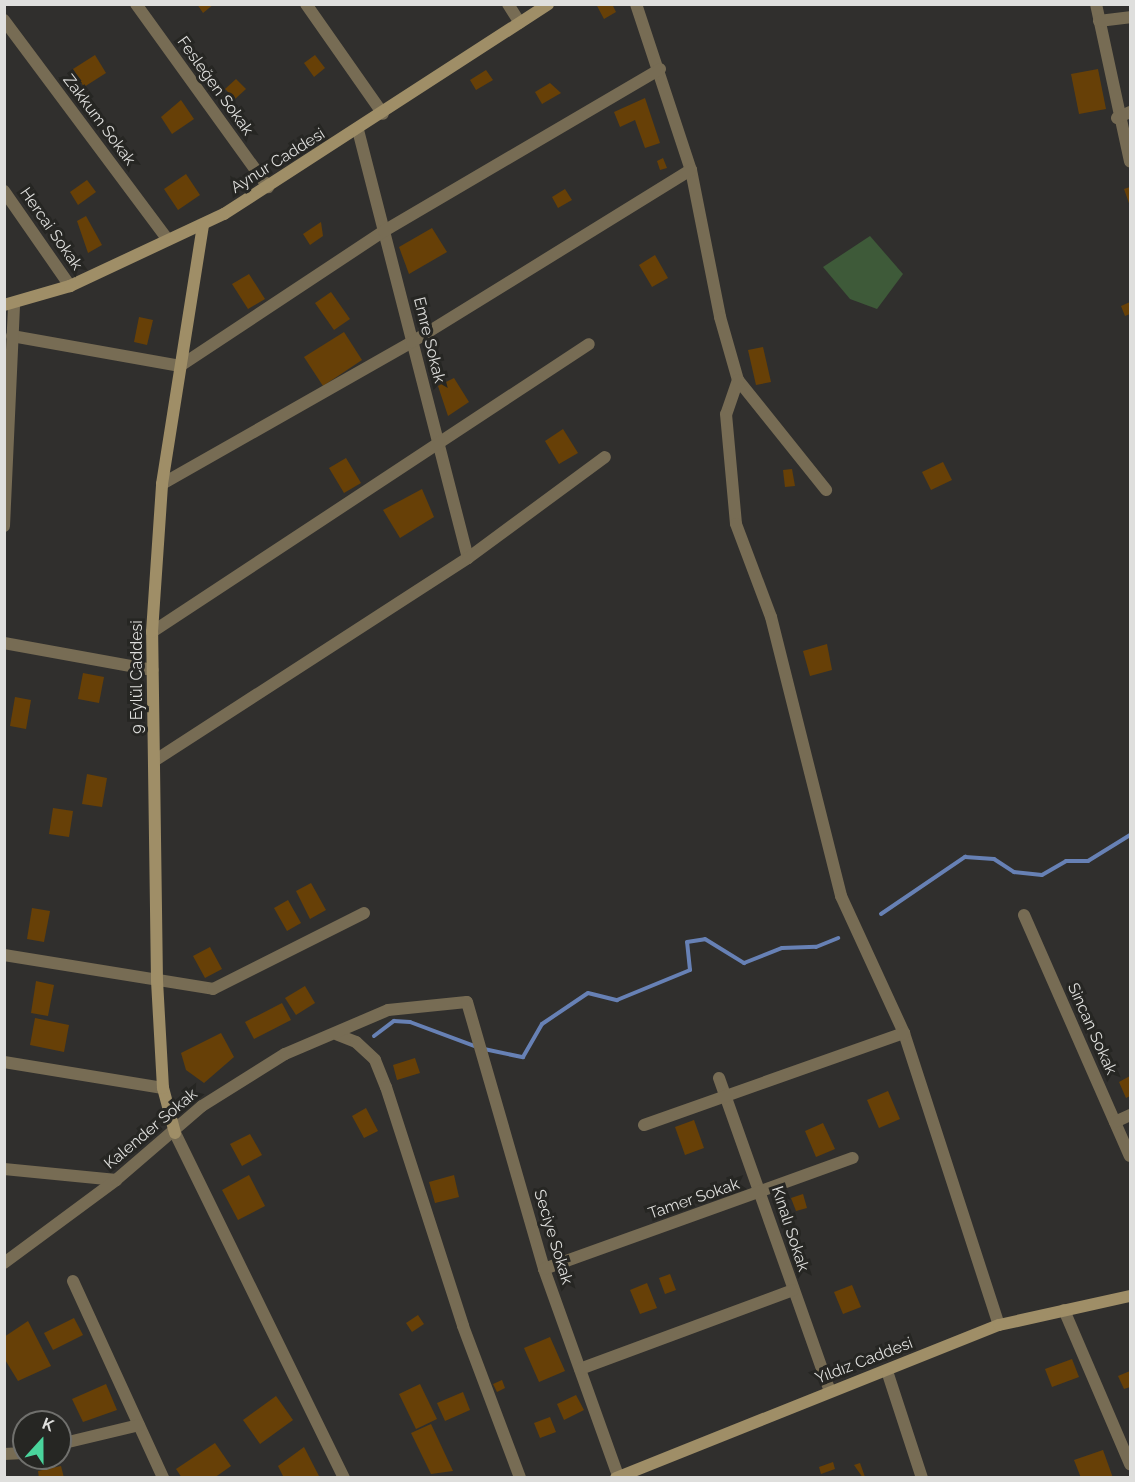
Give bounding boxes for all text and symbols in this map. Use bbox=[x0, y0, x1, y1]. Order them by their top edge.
street label: Fesleğen Sokak bbox=[173, 33, 257, 139]
street label: Zakkum Sokak bbox=[59, 71, 139, 169]
street label: Aynur Caddesi bbox=[227, 124, 329, 198]
street label: Hercai Sokak bbox=[15, 184, 87, 274]
street label: Emre Sokak bbox=[409, 295, 449, 385]
street label: 9 Eylül Caddesi bbox=[127, 620, 147, 734]
street label: Sincan Sokak bbox=[1063, 980, 1121, 1078]
street label: Kalender Sokak bbox=[100, 1084, 202, 1174]
street label: Tamer Sokak bbox=[646, 1174, 742, 1224]
street label: Kınalı Sokak bbox=[767, 1184, 813, 1274]
street label: Seciye Sokak bbox=[529, 1187, 577, 1287]
street label: Yıldız Caddesi bbox=[813, 1334, 915, 1388]
north arrow bbox=[12, 1410, 72, 1470]
text: K bbox=[40, 1414, 56, 1435]

